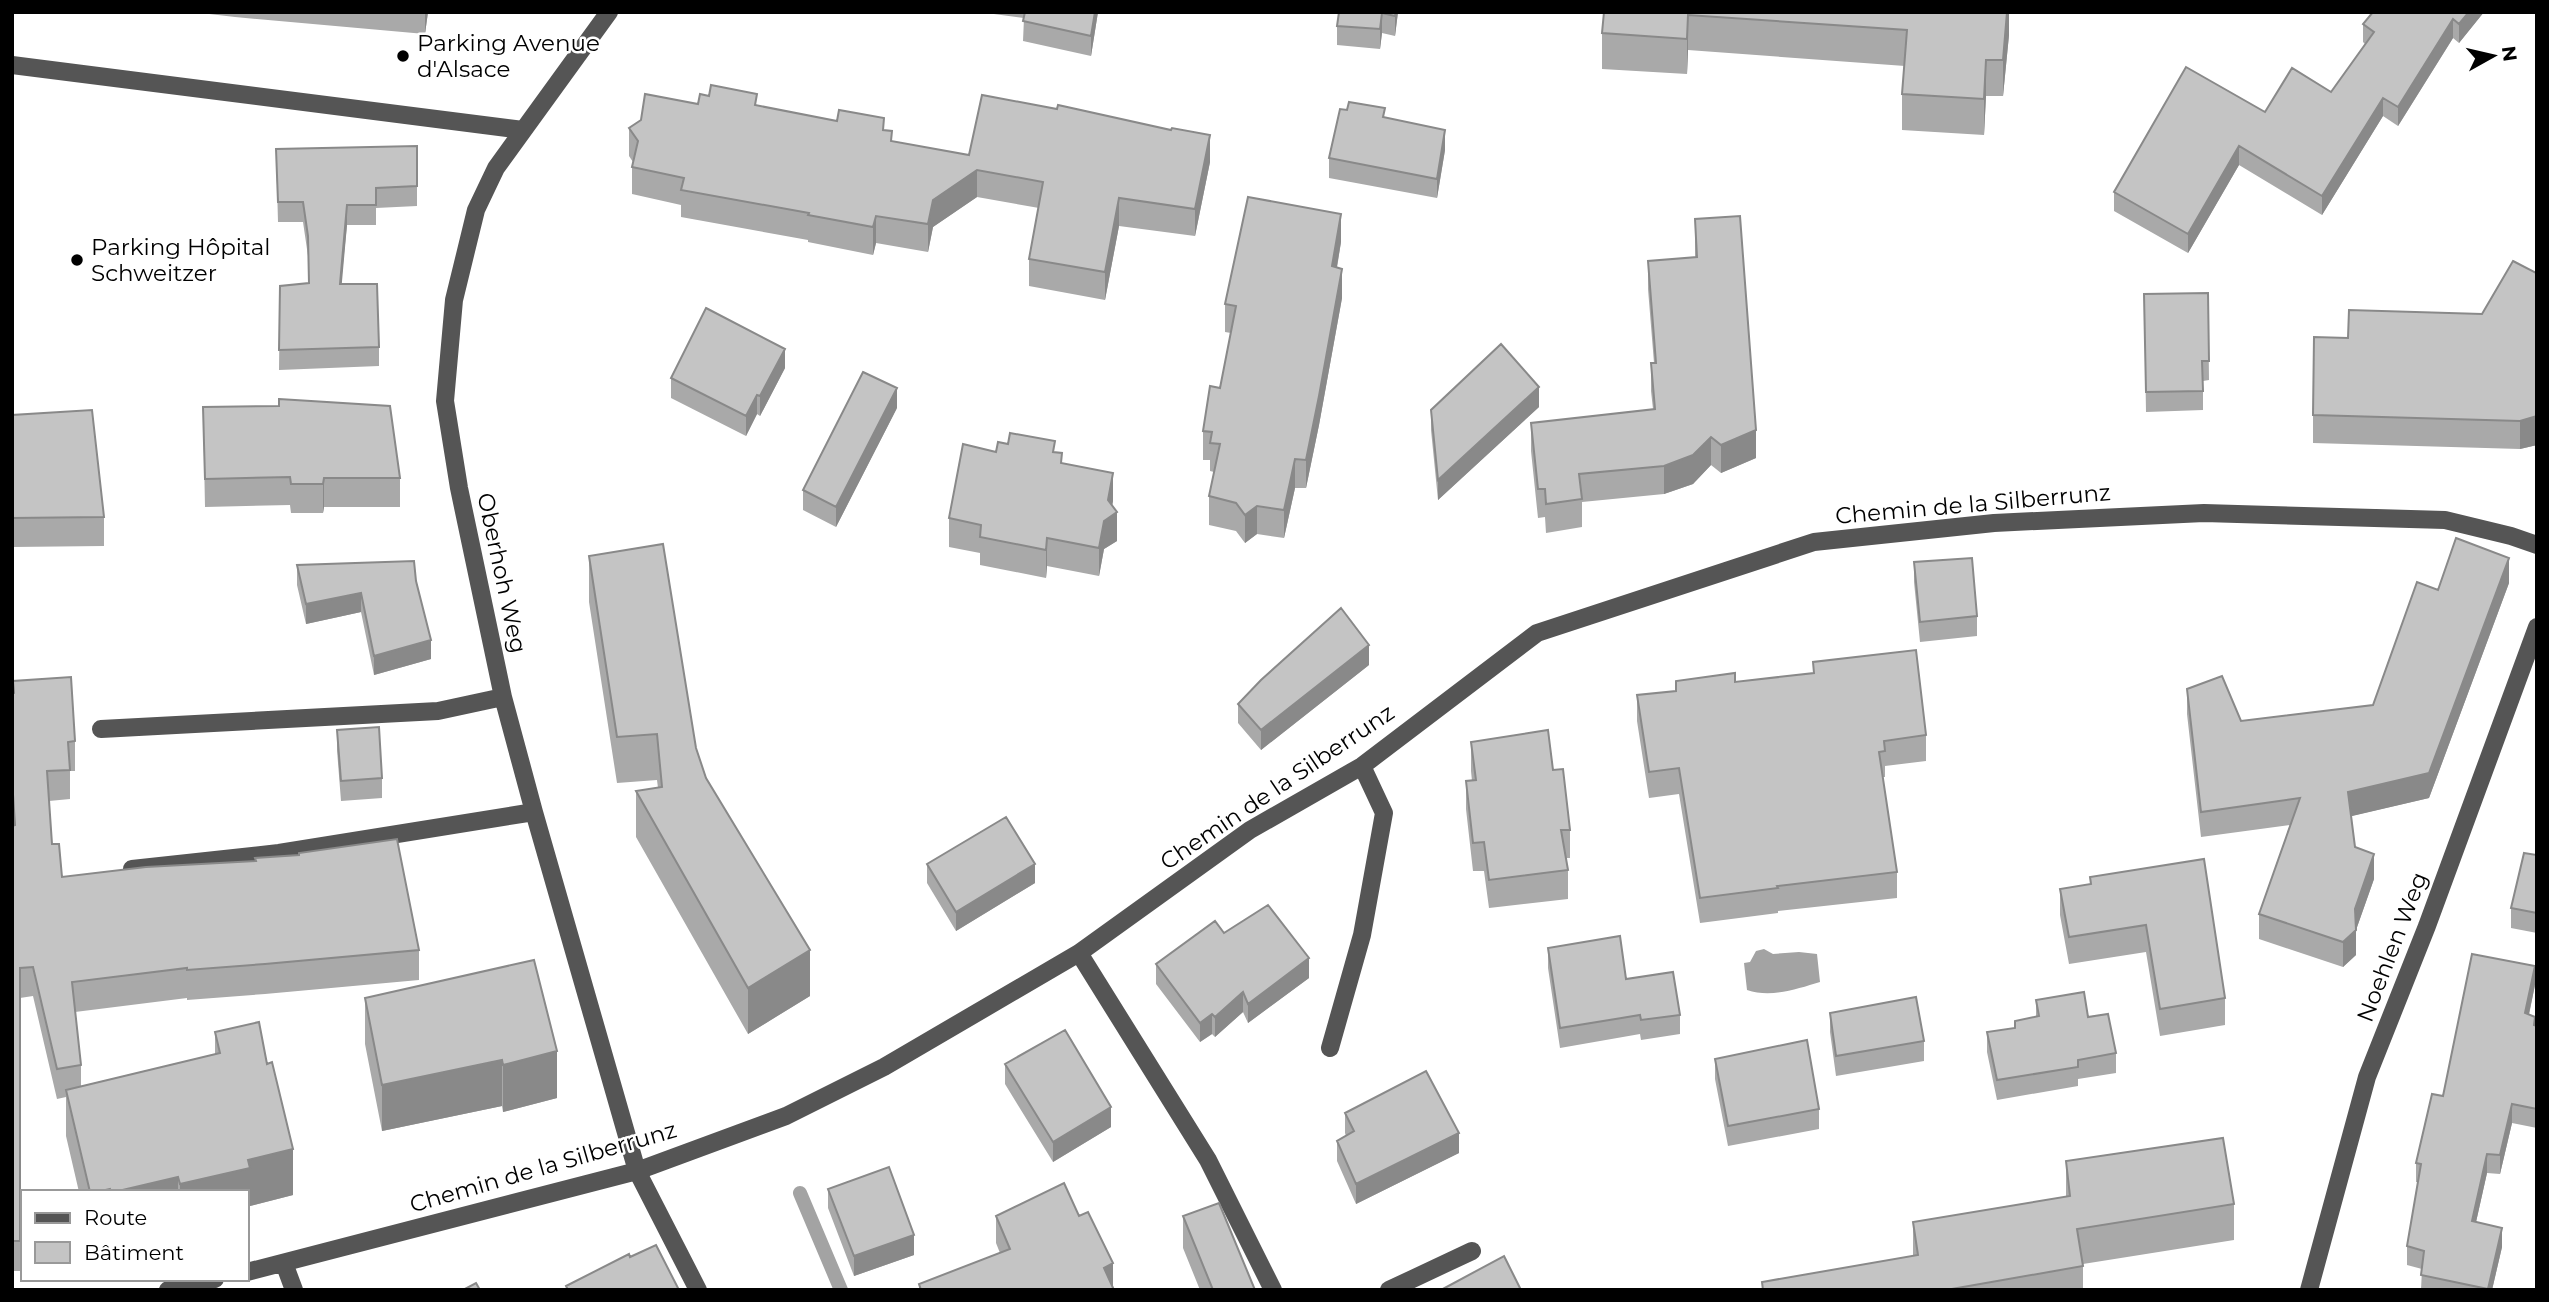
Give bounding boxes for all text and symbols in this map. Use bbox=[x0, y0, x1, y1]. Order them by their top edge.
north arrow bbox=[2458, 21, 2528, 91]
place label: Parking Avenue d'Alsace bbox=[417, 29, 600, 83]
text: N bbox=[2497, 44, 2522, 63]
marker: Parking Avenue d'Alsace bbox=[395, 48, 411, 64]
place label: Parking Hôpital Schweitzer bbox=[91, 233, 270, 287]
marker: Parking Hôpital Schweitzer bbox=[69, 252, 85, 268]
street label: Chemin de la Silberrunz bbox=[1834, 478, 2112, 530]
street label: Oberhoh Weg bbox=[471, 490, 533, 656]
street label: Chemin de la Silberrunz bbox=[1155, 698, 1399, 876]
street label: Noehlen Weg bbox=[2351, 868, 2433, 1026]
street label: Chemin de la Silberrunz bbox=[406, 1115, 680, 1219]
legend bbox=[21, 1190, 248, 1281]
text: Route bbox=[84, 1205, 147, 1230]
text: Bâtiment bbox=[84, 1240, 184, 1265]

